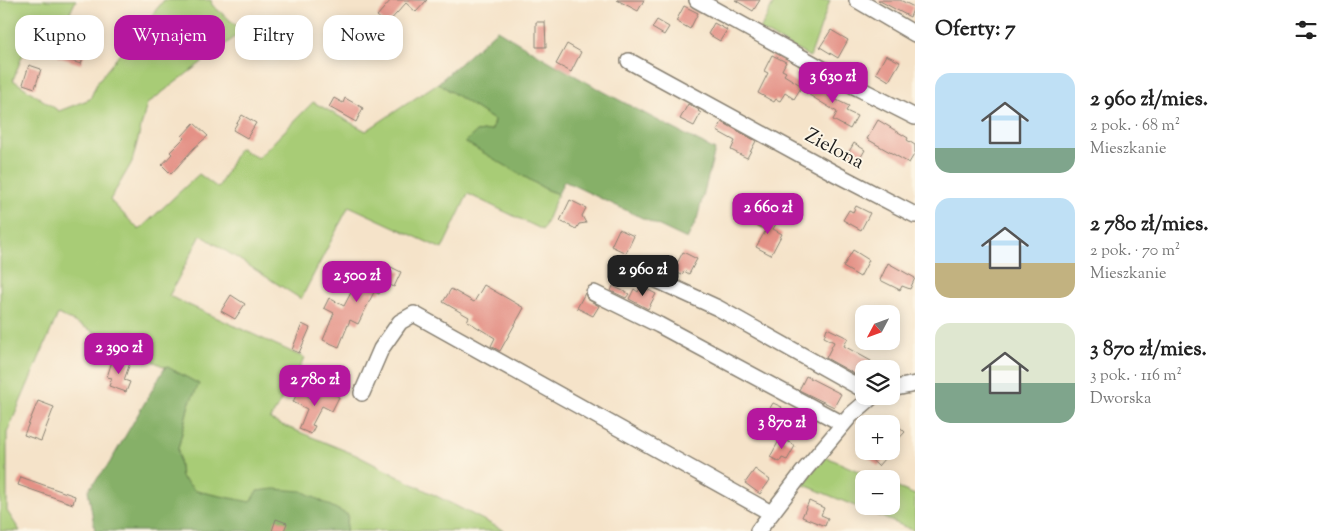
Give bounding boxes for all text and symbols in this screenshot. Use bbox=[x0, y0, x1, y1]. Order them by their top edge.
chip: Kupno bbox=[15, 15, 104, 60]
chip: Wynajem bbox=[114, 15, 225, 60]
chip: Filtry bbox=[235, 15, 313, 60]
chip: Nowe bbox=[323, 15, 403, 60]
text: Oferty: 7 bbox=[935, 15, 1016, 45]
icon: filters bbox=[1292, 16, 1320, 44]
pin: 3 630 zł bbox=[781, 62, 885, 104]
text: 3 630 zł bbox=[810, 66, 856, 89]
text: 2 960 zł/mies. bbox=[1090, 85, 1208, 115]
icon: home bbox=[975, 93, 1035, 153]
text: 2 pok. · 68 m² bbox=[1090, 115, 1180, 138]
street label: Zielona bbox=[799, 122, 869, 178]
text: Mieszkanie bbox=[1090, 138, 1166, 161]
pin: 2 660 zł bbox=[716, 192, 820, 235]
text: 2 660 zł bbox=[743, 197, 793, 220]
text: 2 780 zł/mies. bbox=[1090, 210, 1209, 240]
icon: home bbox=[975, 218, 1035, 278]
text: 2 pok. · 70 m² bbox=[1090, 240, 1180, 263]
pin: 2 960 zł bbox=[591, 254, 695, 297]
text: 2 960 zł bbox=[618, 259, 668, 282]
pin: 2 500 zł bbox=[305, 260, 409, 303]
text: Mieszkanie bbox=[1090, 263, 1166, 286]
text: 2 500 zł bbox=[333, 265, 381, 288]
north arrow bbox=[855, 305, 900, 350]
map controls bbox=[855, 305, 900, 515]
pin: 2 390 zł bbox=[67, 332, 171, 375]
text: 3 870 zł/mies. bbox=[1090, 335, 1207, 365]
text: 2 390 zł bbox=[95, 337, 143, 360]
icon: home bbox=[975, 343, 1035, 403]
button: layers bbox=[855, 360, 900, 405]
pin: 2 780 zł bbox=[263, 364, 367, 407]
text: 3 pok. · 116 m² bbox=[1090, 365, 1182, 388]
text: 2 780 zł bbox=[290, 369, 340, 392]
text: Dworska bbox=[1090, 388, 1151, 411]
pin: 3 870 zł bbox=[730, 408, 834, 450]
text: 3 870 zł bbox=[758, 412, 806, 435]
button: + bbox=[855, 415, 900, 460]
button: − bbox=[855, 470, 900, 515]

